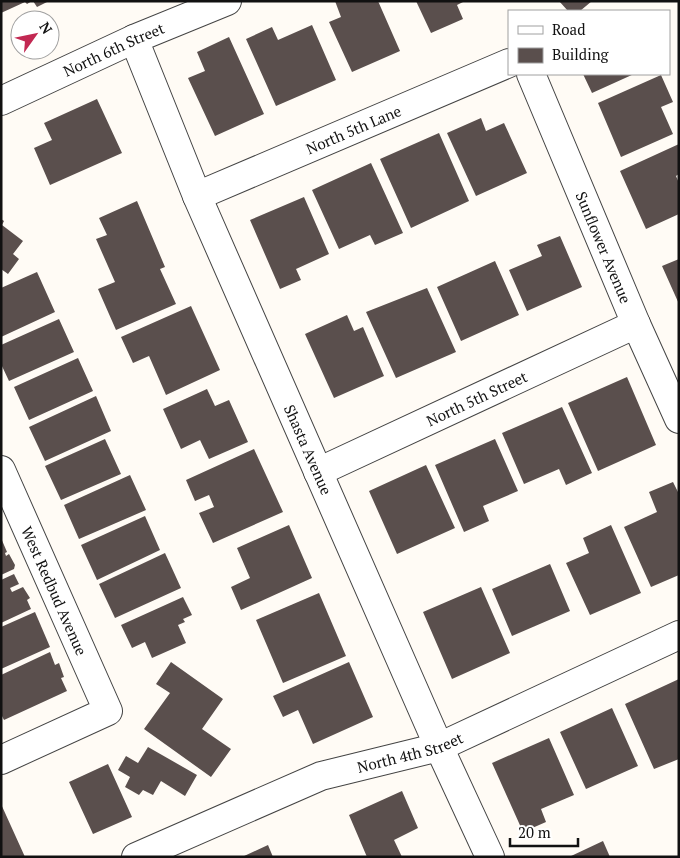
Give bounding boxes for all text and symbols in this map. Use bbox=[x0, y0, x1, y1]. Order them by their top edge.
north arrow bbox=[10, 10, 60, 60]
legend bbox=[508, 10, 670, 75]
text: N bbox=[35, 18, 57, 38]
street label: North 6th Street bbox=[60, 18, 168, 81]
text: Road bbox=[552, 19, 585, 39]
text: Building bbox=[552, 44, 610, 64]
street label: North 5th Lane bbox=[303, 100, 404, 158]
street label: Sunflower Avenue bbox=[571, 188, 636, 306]
street label: North 5th Street bbox=[423, 366, 531, 430]
street label: Shasta Avenue bbox=[280, 401, 337, 498]
street label: West Redbud Avenue bbox=[17, 523, 92, 658]
street label: North 4th Street bbox=[355, 727, 466, 777]
scale bar bbox=[510, 816, 578, 848]
text: 20 m bbox=[518, 822, 551, 842]

